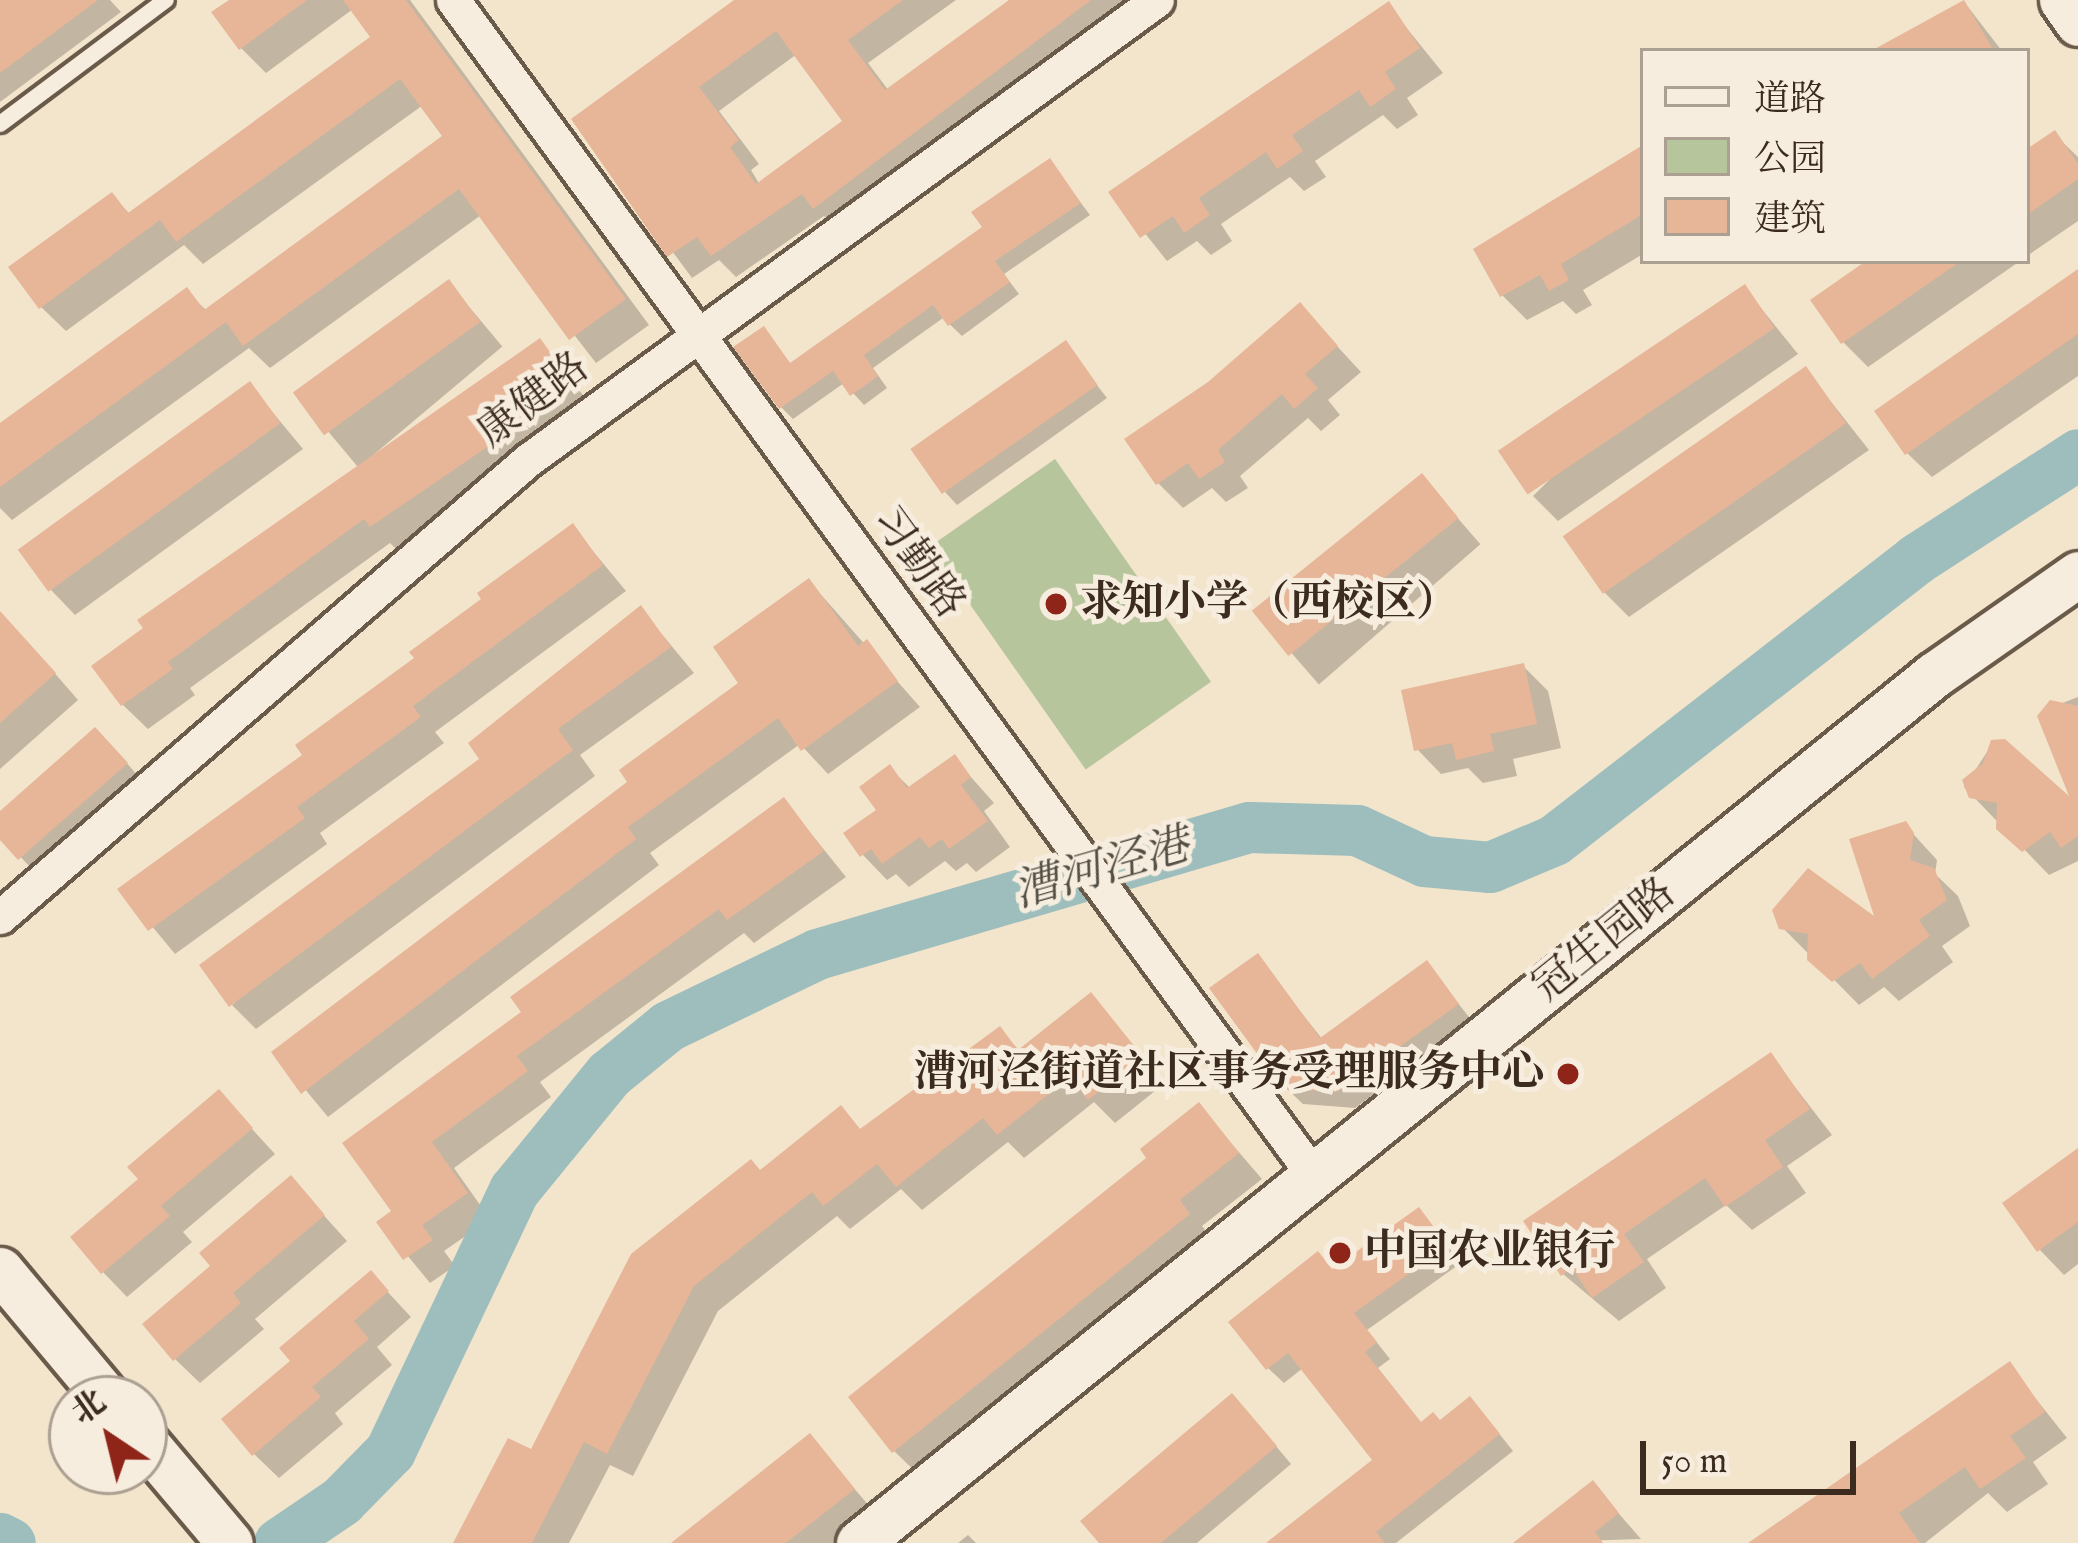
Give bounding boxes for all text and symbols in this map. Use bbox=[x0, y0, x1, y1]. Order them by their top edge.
legend bbox=[1640, 48, 2030, 264]
text: 道路 bbox=[1754, 77, 1826, 123]
text: 公园 bbox=[1754, 137, 1826, 183]
text: 建筑 bbox=[1754, 197, 1826, 243]
street label: 康健路 bbox=[469, 343, 599, 459]
street label: 习勤路 bbox=[860, 497, 974, 629]
place label: 求知小学（西校区） bbox=[1080, 579, 1458, 629]
marker: 求知小学（西校区） bbox=[1043, 591, 1069, 617]
water label: 漕河泾港 bbox=[1008, 819, 1196, 921]
street label: 冠生园路 bbox=[1524, 869, 1686, 1013]
place label: 漕河泾街道社区事务受理服务中心 bbox=[914, 1049, 1544, 1099]
marker: 漕河泾街道社区事务受理服务中心 bbox=[1555, 1061, 1581, 1087]
place label: 中国农业银行 bbox=[1364, 1228, 1616, 1278]
marker: 中国农业银行 bbox=[1327, 1240, 1353, 1266]
north arrow bbox=[48, 1375, 168, 1495]
text: 北 bbox=[64, 1381, 115, 1435]
scale bar bbox=[1646, 1417, 1862, 1491]
text: 50 m bbox=[1661, 1439, 1727, 1485]

